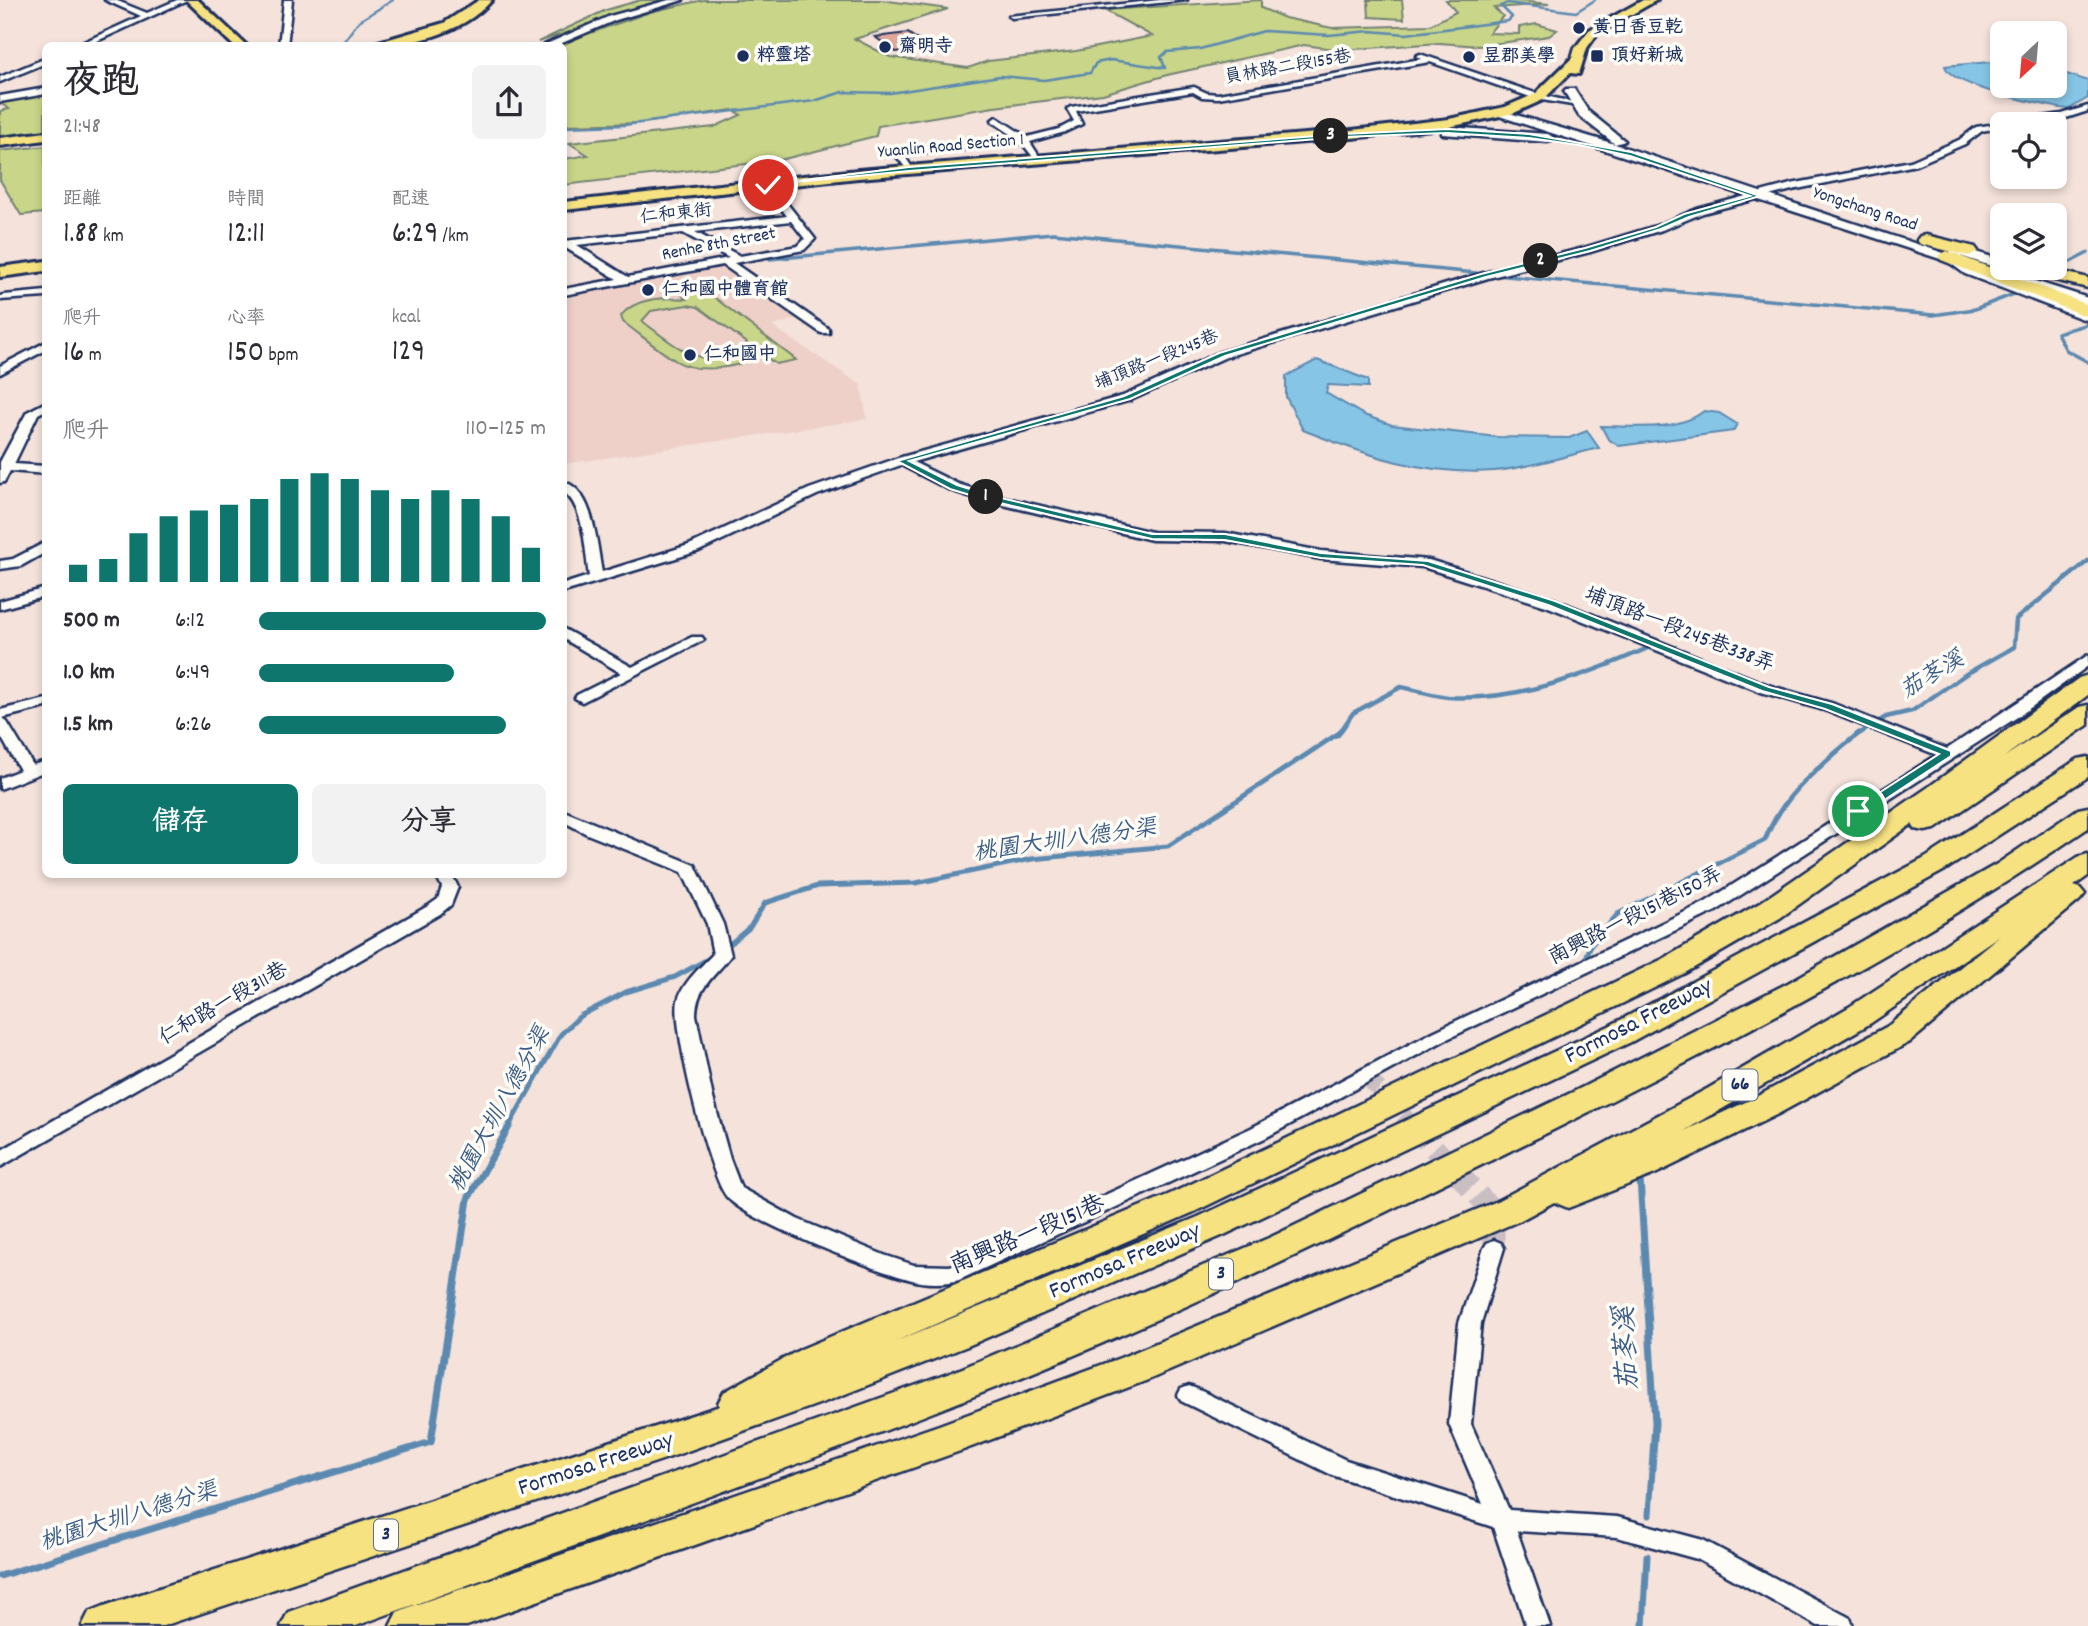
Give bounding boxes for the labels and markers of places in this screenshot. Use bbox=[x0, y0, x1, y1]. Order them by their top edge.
place label: 黃日香豆乾 bbox=[1593, 16, 1683, 41]
marker: 黃日香豆乾 bbox=[1571, 20, 1587, 36]
place label: 齋明寺 bbox=[899, 35, 953, 60]
marker: 齋明寺 bbox=[877, 39, 893, 55]
place label: 粹靈塔 bbox=[757, 44, 811, 69]
place label: 頂好新城 bbox=[1611, 44, 1683, 69]
place label: 昱郡美學 bbox=[1483, 45, 1555, 70]
marker: 粹靈塔 bbox=[735, 48, 751, 64]
marker: 頂好新城 bbox=[1589, 48, 1605, 64]
marker: 昱郡美學 bbox=[1461, 49, 1477, 65]
pin: 3 bbox=[1314, 118, 1348, 154]
pin bbox=[738, 155, 798, 215]
pin: 2 bbox=[1524, 244, 1558, 278]
place label: 仁和國中體育館 bbox=[662, 278, 788, 303]
marker: 仁和國中體育館 bbox=[640, 282, 656, 298]
place label: 仁和國中 bbox=[704, 343, 776, 368]
marker: 仁和國中 bbox=[682, 347, 698, 363]
pin: 1 bbox=[968, 480, 1004, 514]
pin bbox=[1828, 781, 1888, 841]

